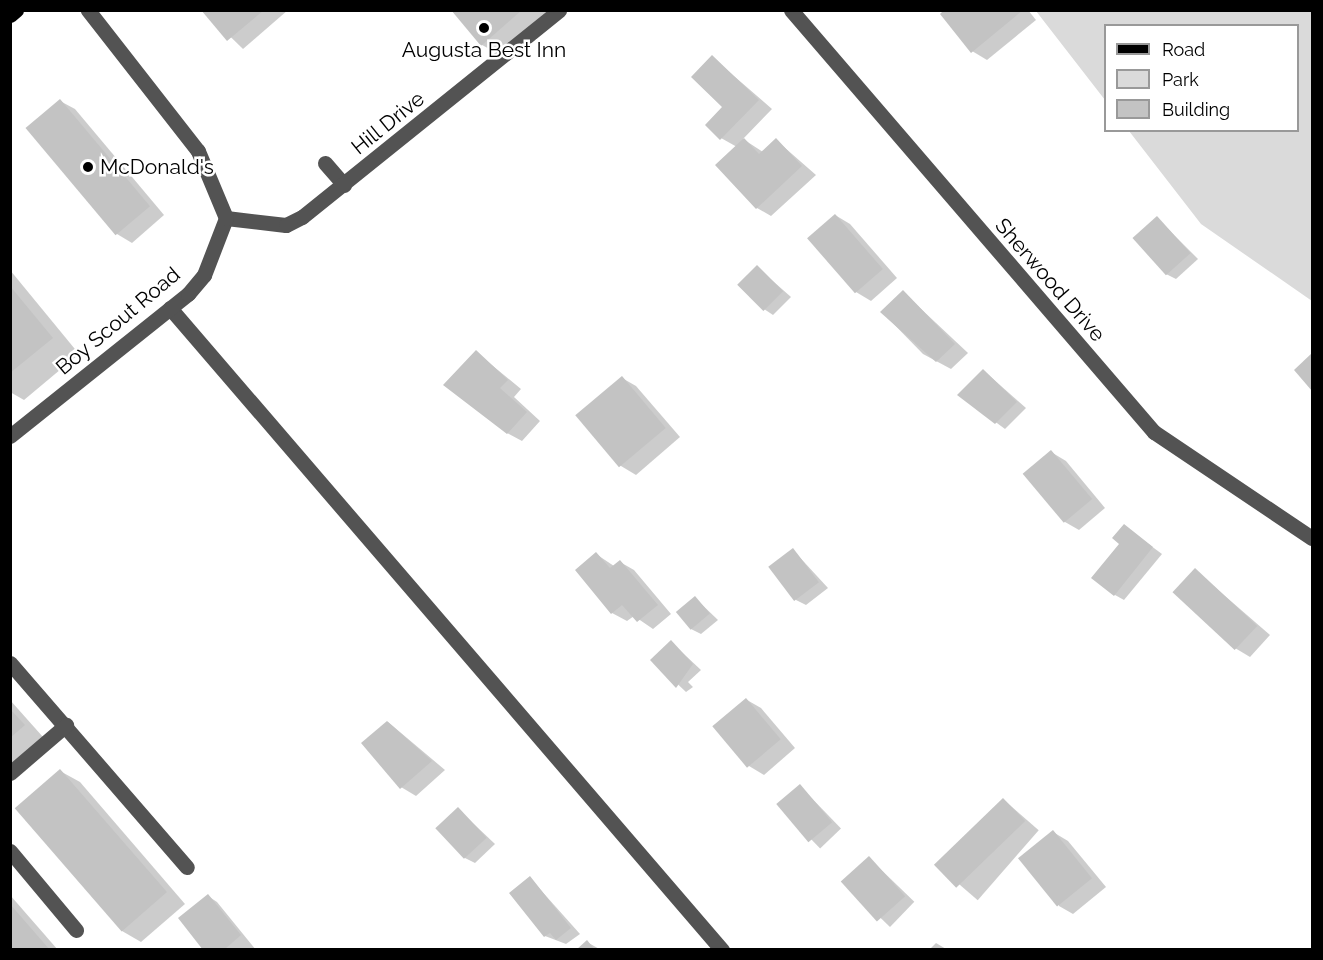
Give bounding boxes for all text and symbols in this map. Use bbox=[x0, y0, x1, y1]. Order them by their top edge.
marker: Augusta Best Inn bbox=[477, 21, 491, 35]
legend bbox=[1104, 24, 1299, 132]
place label: Augusta Best Inn bbox=[402, 37, 566, 63]
text: Road bbox=[1162, 39, 1205, 60]
text: Park bbox=[1162, 69, 1199, 90]
street label: Hill Drive bbox=[346, 86, 430, 160]
text: Building bbox=[1162, 99, 1230, 120]
place label: McDonald's bbox=[100, 154, 214, 180]
marker: McDonald's bbox=[81, 160, 95, 174]
street label: Sherwood Drive bbox=[990, 213, 1110, 347]
street label: Boy Scout Road bbox=[51, 262, 185, 380]

